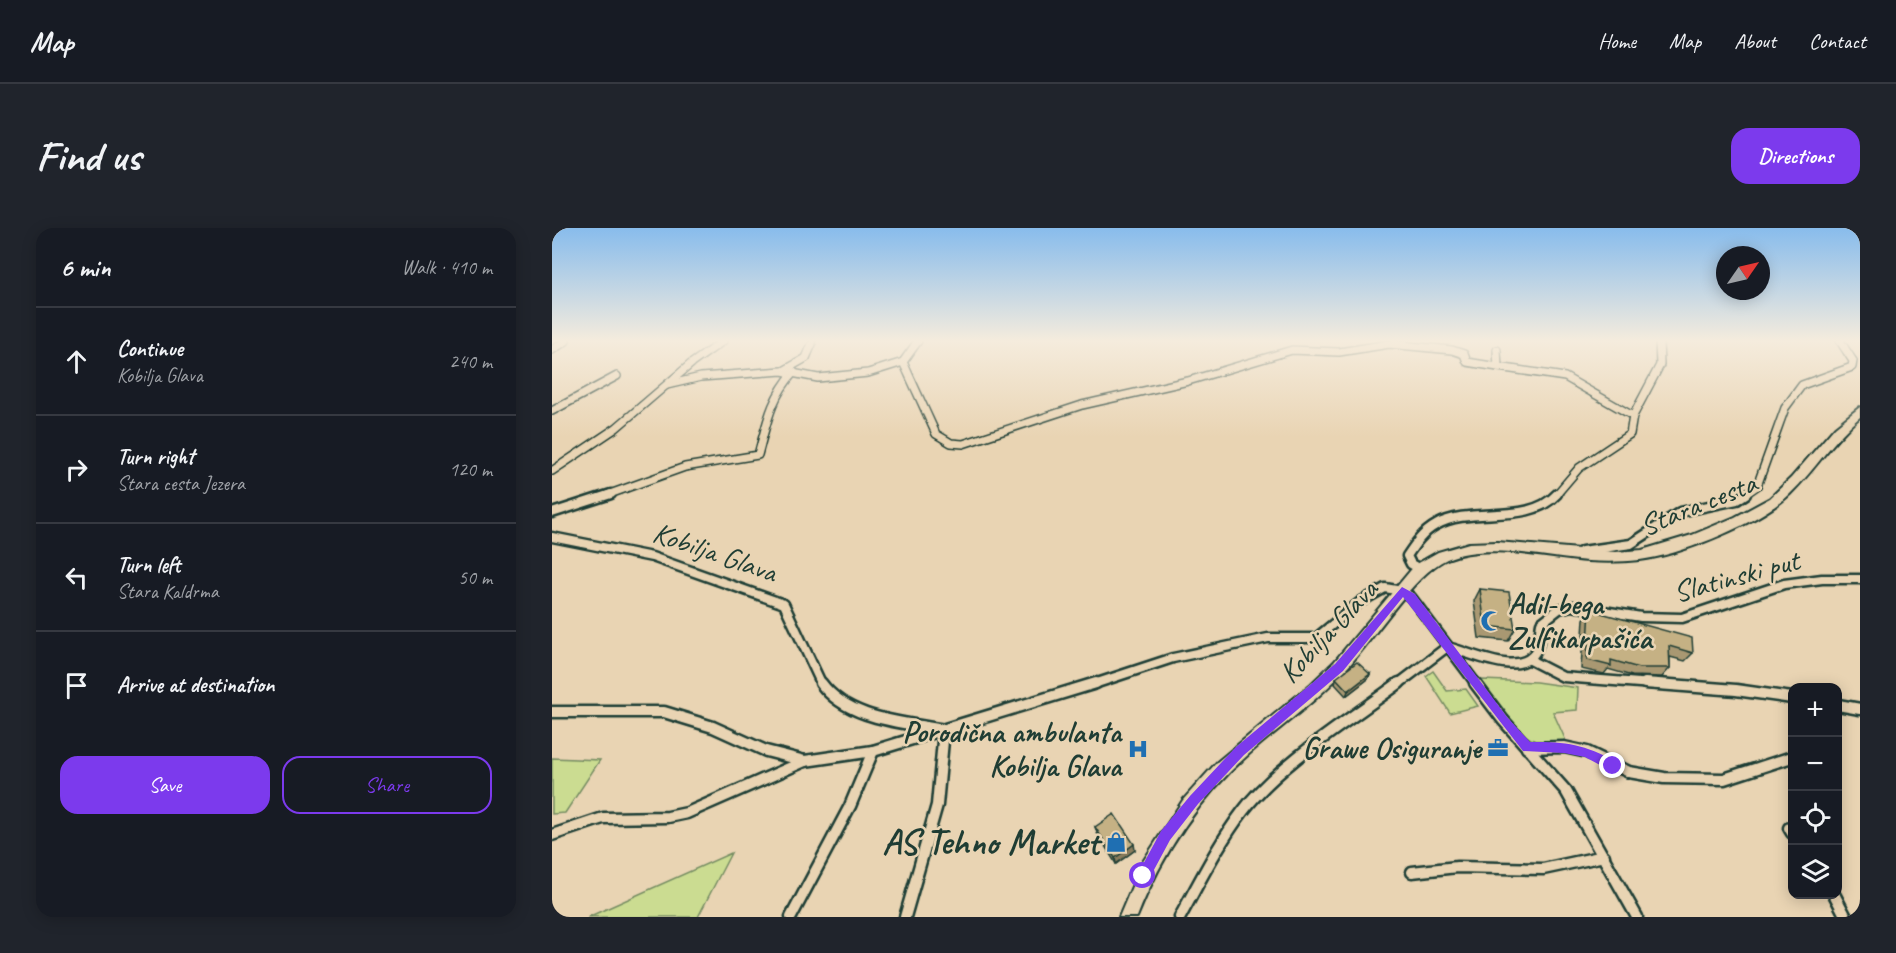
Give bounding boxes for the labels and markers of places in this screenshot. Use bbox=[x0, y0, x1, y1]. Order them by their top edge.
place label: Adil-bega Zulfikarpašića bbox=[1508, 585, 1654, 657]
mosque icon: Adil-bega Zulfikarpašića bbox=[1479, 609, 1503, 633]
place label: Porodična ambulanta Kobilja Glava bbox=[903, 713, 1124, 785]
place label: Grawe Osiguranje bbox=[1303, 729, 1483, 767]
office icon: Grawe Osiguranje bbox=[1486, 736, 1510, 760]
hospital icon: Porodična ambulanta Kobilja Glava bbox=[1126, 737, 1150, 761]
place label: AS Tehno Market bbox=[882, 819, 1103, 865]
shop icon: AS Tehno Market bbox=[1104, 830, 1128, 854]

